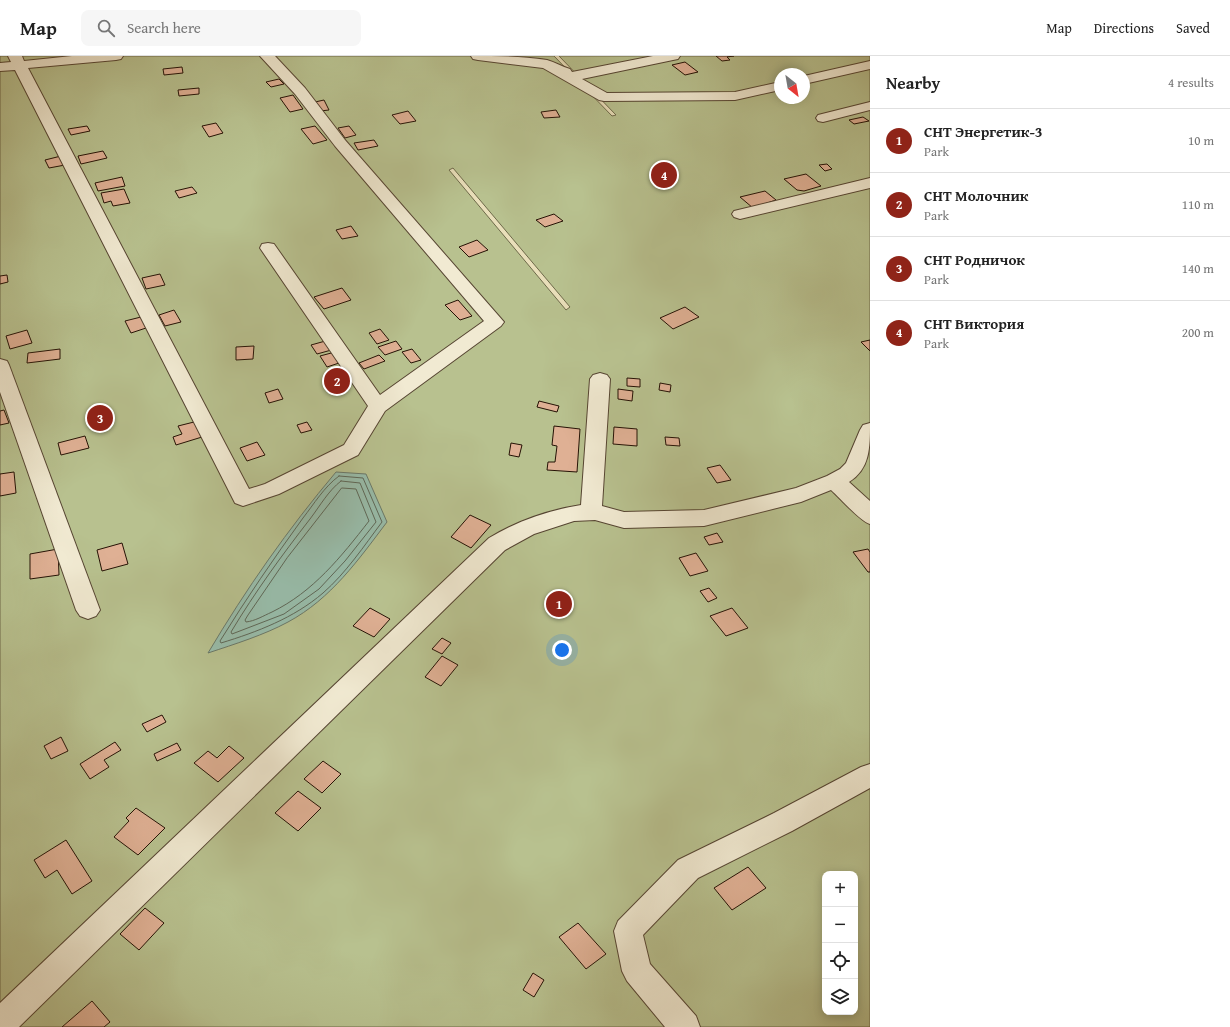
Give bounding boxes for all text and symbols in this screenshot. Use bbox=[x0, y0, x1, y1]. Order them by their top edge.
search box bbox=[81, 10, 361, 46]
text: Map bbox=[20, 14, 57, 42]
icon: search bbox=[95, 17, 117, 39]
text: Search here bbox=[127, 17, 201, 38]
text: Map bbox=[1046, 18, 1072, 38]
text: Directions bbox=[1094, 18, 1154, 38]
text: Saved bbox=[1176, 18, 1210, 38]
north arrow bbox=[774, 68, 810, 104]
text: Nearby bbox=[886, 70, 940, 95]
text: 4 results bbox=[1168, 73, 1214, 92]
text: СНТ Энергетик-3 bbox=[924, 121, 1043, 142]
text: 1 bbox=[896, 131, 902, 150]
text: 10 m bbox=[1188, 131, 1214, 150]
text: Park bbox=[924, 142, 949, 161]
pin: 4 bbox=[651, 160, 677, 190]
text: СНТ Молочник bbox=[924, 185, 1028, 206]
text: 2 bbox=[896, 195, 902, 214]
text: 110 m bbox=[1182, 195, 1214, 214]
text: Park bbox=[924, 206, 949, 225]
text: СНТ Родничок bbox=[924, 249, 1025, 270]
text: 3 bbox=[896, 259, 902, 278]
text: 140 m bbox=[1182, 259, 1214, 278]
text: Park bbox=[924, 270, 949, 289]
text: СНТ Виктория bbox=[924, 313, 1024, 334]
text: 4 bbox=[896, 323, 902, 342]
text: 200 m bbox=[1182, 323, 1214, 342]
text: Park bbox=[924, 334, 949, 353]
pin: 2 bbox=[324, 366, 350, 396]
pin: 3 bbox=[87, 403, 113, 433]
pin: 1 bbox=[546, 589, 572, 619]
your location bbox=[552, 640, 572, 660]
map controls bbox=[822, 871, 858, 1015]
button: + bbox=[822, 871, 858, 907]
button: − bbox=[822, 907, 858, 943]
button: locate bbox=[822, 943, 858, 979]
button: layers bbox=[822, 979, 858, 1015]

